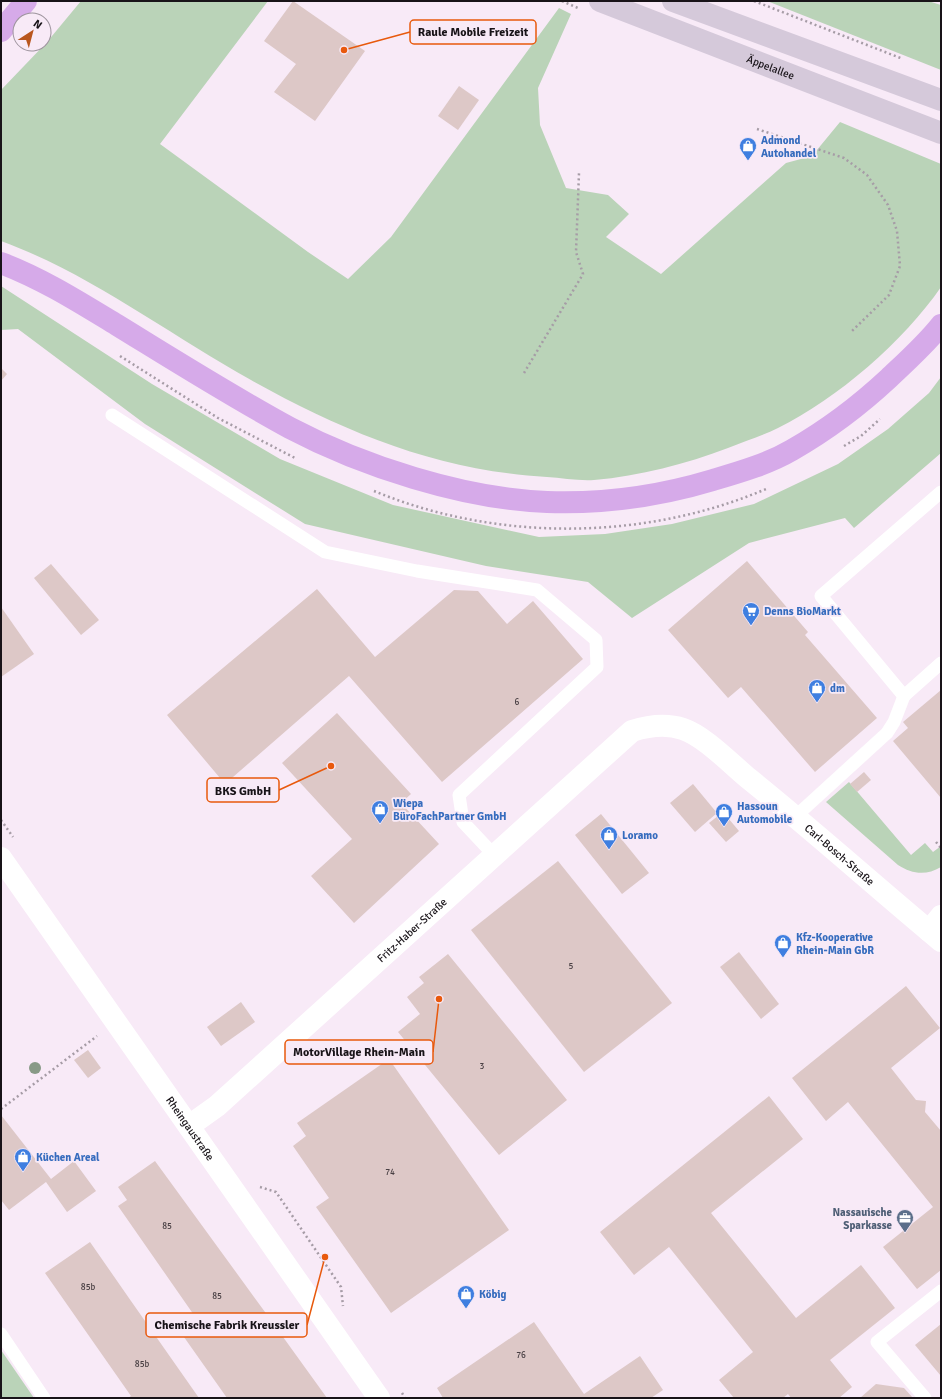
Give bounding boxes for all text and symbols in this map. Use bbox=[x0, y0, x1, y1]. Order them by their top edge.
north arrow bbox=[12, 12, 52, 52]
text: N bbox=[31, 17, 45, 32]
callout: Raule Mobile Freizeit bbox=[410, 20, 536, 44]
text: Raule Mobile Freizeit bbox=[418, 25, 529, 40]
street label: Äppelallee bbox=[745, 51, 796, 82]
place label: Admond Autohandel bbox=[761, 134, 817, 160]
shop icon: Admond Autohandel bbox=[738, 136, 758, 161]
supermarket icon: Denns BioMarkt bbox=[741, 601, 761, 626]
place label: Denns BioMarkt bbox=[764, 605, 841, 618]
shop icon: dm bbox=[807, 678, 827, 703]
place label: dm bbox=[830, 682, 845, 695]
house number: 6 bbox=[515, 697, 520, 708]
callout: BKS GmbH bbox=[207, 778, 279, 802]
text: BKS GmbH bbox=[215, 784, 271, 799]
place label: Wiepa BüroFachPartner GmbH bbox=[393, 797, 507, 823]
shop icon: Wiepa BüroFachPartner GmbH bbox=[370, 799, 390, 824]
place label: Hassoun Automobile bbox=[737, 800, 793, 826]
shop icon: Hassoun Automobile bbox=[714, 802, 734, 827]
street label: Carl-Bosch-Straße bbox=[802, 821, 877, 888]
shop icon: Loramo bbox=[599, 825, 619, 850]
place label: Loramo bbox=[622, 829, 658, 842]
street label: Fritz-Haber-Straße bbox=[374, 895, 449, 965]
place label: Kfz-Kooperative Rhein-Main GbR bbox=[796, 931, 874, 957]
shop icon: Kfz-Kooperative Rhein-Main GbR bbox=[773, 933, 793, 958]
house number: 5 bbox=[569, 961, 574, 972]
callout: MotorVillage Rhein-Main bbox=[285, 1040, 433, 1064]
text: MotorVillage Rhein-Main bbox=[293, 1045, 425, 1060]
house number: 3 bbox=[480, 1061, 485, 1072]
street label: Rheingaustraße bbox=[163, 1094, 217, 1163]
shop icon: Küchen Areal bbox=[13, 1147, 33, 1172]
place label: Küchen Areal bbox=[36, 1151, 100, 1164]
house number: 74 bbox=[385, 1167, 395, 1178]
place label: Nassauische Sparkasse bbox=[832, 1206, 893, 1232]
office icon: Nassauische Sparkasse bbox=[895, 1208, 915, 1233]
house number: 85 bbox=[162, 1221, 172, 1232]
house number: 85b bbox=[81, 1282, 95, 1293]
shop icon: Köbig bbox=[456, 1284, 476, 1309]
place label: Köbig bbox=[479, 1288, 507, 1301]
house number: 85 bbox=[212, 1291, 222, 1302]
callout: Chemische Fabrik Kreussler bbox=[146, 1313, 307, 1337]
text: Chemische Fabrik Kreussler bbox=[155, 1318, 300, 1333]
house number: 76 bbox=[516, 1350, 526, 1361]
house number: 85b bbox=[135, 1359, 149, 1370]

